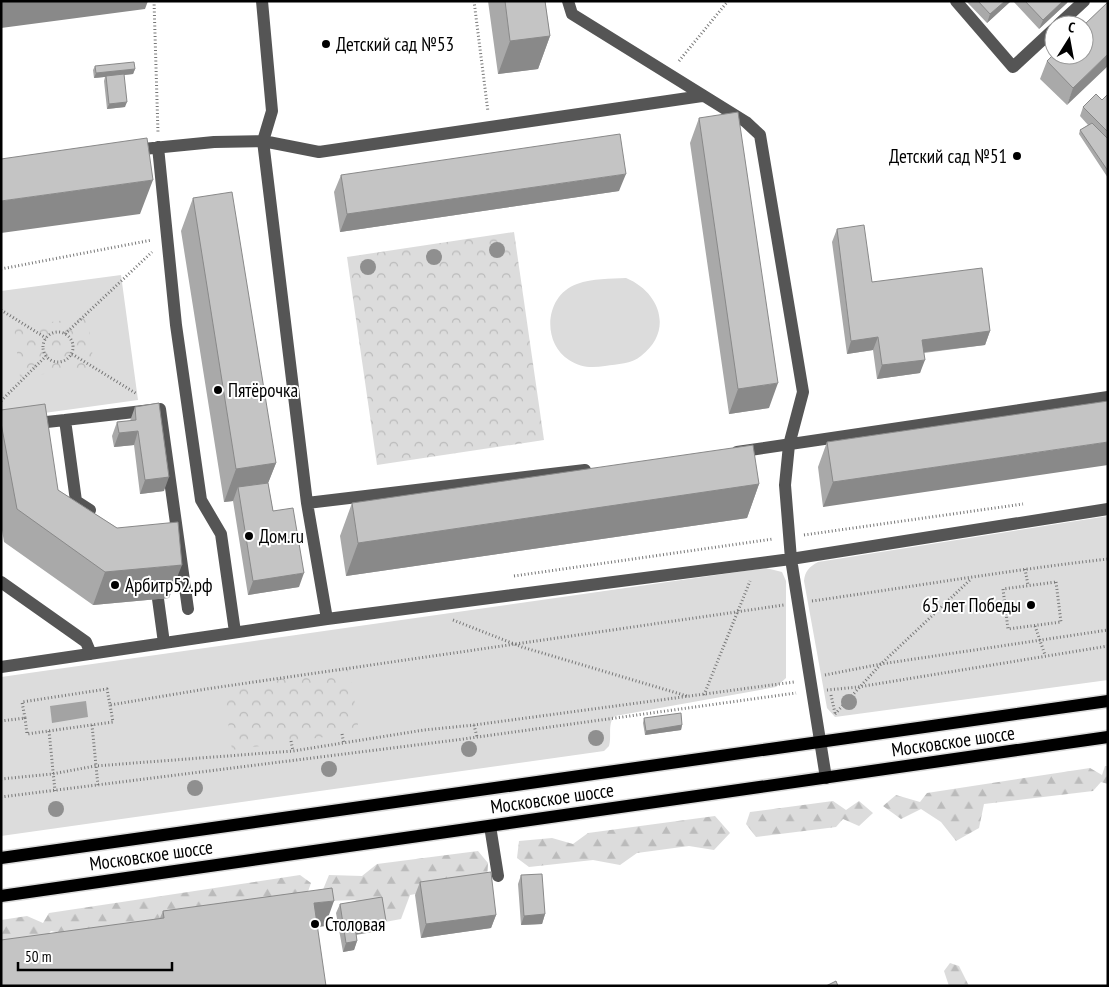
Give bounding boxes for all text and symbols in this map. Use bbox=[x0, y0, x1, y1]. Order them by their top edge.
north arrow bbox=[1044, 15, 1094, 65]
text: С bbox=[1067, 18, 1077, 37]
place label: Детский сад №53 bbox=[336, 32, 454, 56]
marker: Детский сад №53 bbox=[320, 38, 332, 50]
place label: Детский сад №51 bbox=[889, 144, 1007, 168]
marker: Детский сад №51 bbox=[1011, 150, 1023, 162]
place label: Пятёрочка bbox=[228, 378, 298, 402]
marker: Пятёрочка bbox=[212, 384, 224, 396]
place label: Дом.ru bbox=[259, 524, 304, 548]
marker: Дом.ru bbox=[243, 530, 255, 542]
place label: Арбитр52.рф bbox=[125, 573, 212, 597]
marker: Арбитр52.рф bbox=[109, 579, 121, 591]
place label: 65 лет Победы bbox=[922, 593, 1021, 617]
marker: 65 лет Победы bbox=[1025, 599, 1037, 611]
street label: Московское шоссе bbox=[890, 720, 1016, 762]
street label: Московское шоссе bbox=[489, 777, 615, 819]
street label: Московское шоссе bbox=[88, 834, 214, 876]
place label: Столовая bbox=[325, 912, 385, 936]
marker: Столовая bbox=[309, 918, 321, 930]
scale bar bbox=[18, 940, 171, 972]
text: 50 m bbox=[25, 947, 51, 966]

